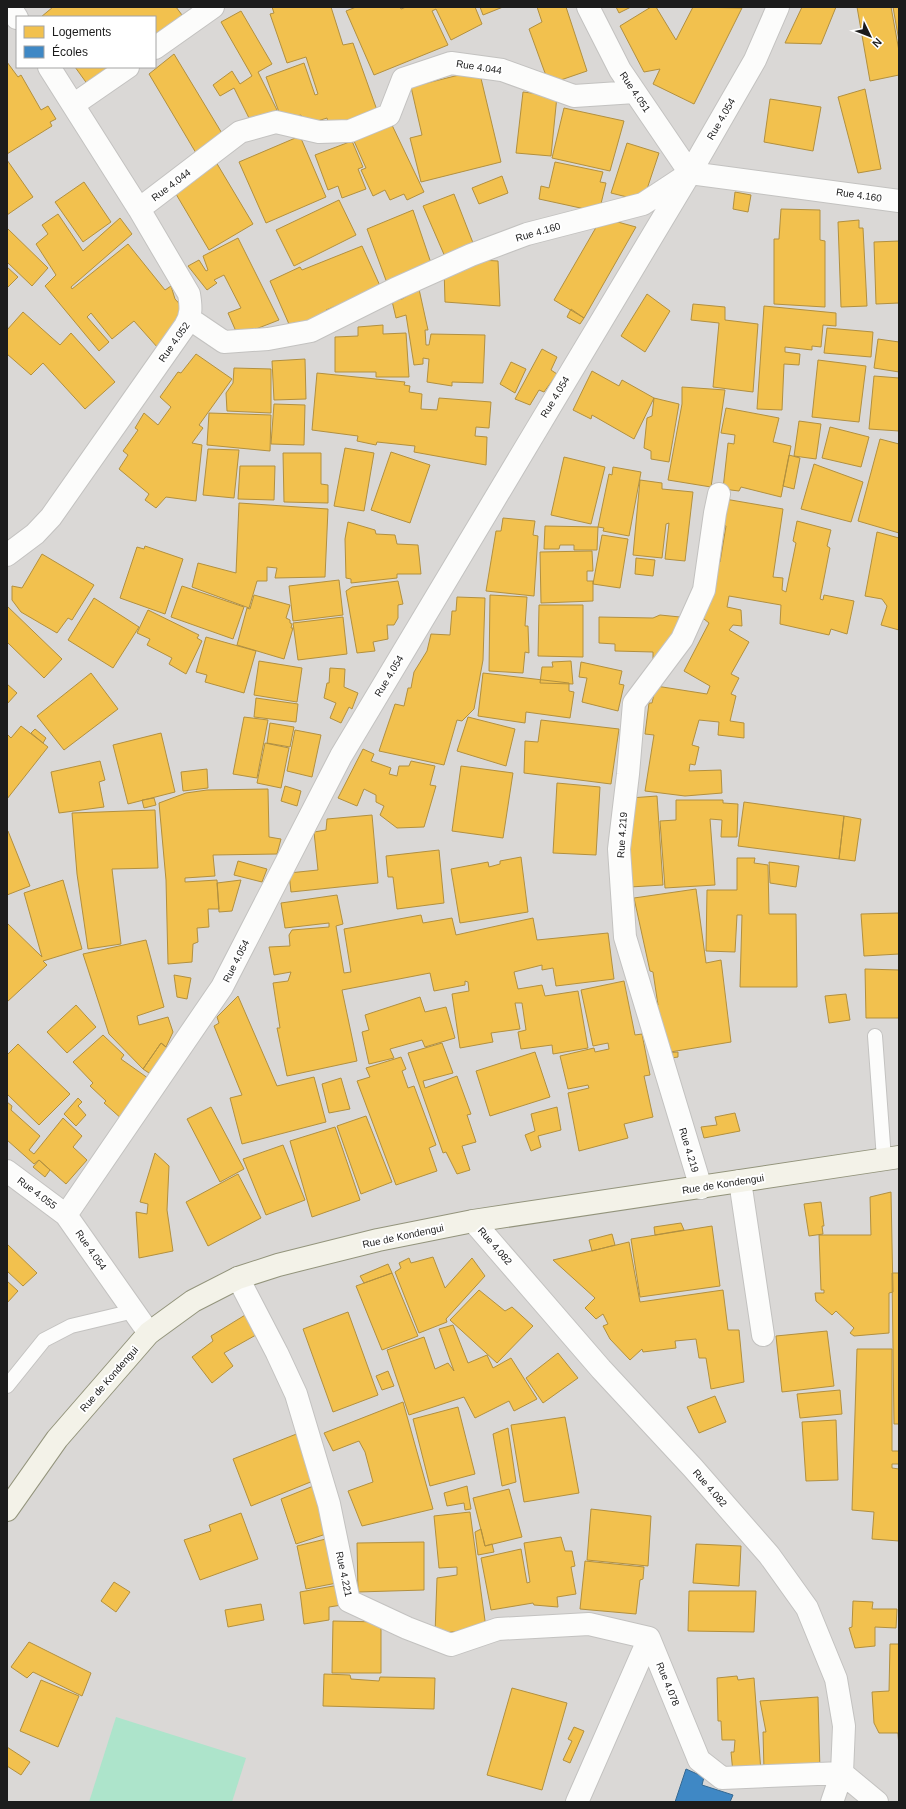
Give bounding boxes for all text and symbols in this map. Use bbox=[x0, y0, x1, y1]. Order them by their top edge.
legend bbox=[16, 16, 156, 68]
north arrow bbox=[850, 16, 890, 56]
text: Logements bbox=[52, 25, 111, 39]
text: N bbox=[870, 36, 884, 50]
text: Écoles bbox=[52, 44, 88, 59]
street label: Rue 4.044 bbox=[455, 58, 503, 76]
street label: Rue 4.051 bbox=[618, 70, 653, 115]
street label: Rue 4.054 bbox=[705, 96, 738, 142]
street label: Rue 4.044 bbox=[149, 166, 193, 203]
street label: Rue 4.160 bbox=[835, 186, 883, 204]
street label: Rue 4.160 bbox=[514, 220, 562, 244]
street label: Rue 4.052 bbox=[156, 320, 192, 364]
street label: Rue 4.054 bbox=[538, 374, 572, 420]
street label: Rue 4.054 bbox=[372, 653, 406, 699]
street label: Rue 4.219 bbox=[615, 811, 629, 858]
street label: Rue 4.054 bbox=[221, 938, 252, 984]
street label: Rue 4.219 bbox=[677, 1126, 701, 1174]
street label: Rue de Kondengui bbox=[681, 1172, 765, 1196]
street label: Rue 4.055 bbox=[15, 1175, 59, 1212]
street label: Rue de Kondengui bbox=[361, 1222, 445, 1250]
street label: Rue 4.082 bbox=[476, 1225, 515, 1267]
street label: Rue 4.054 bbox=[73, 1228, 109, 1272]
street label: Rue de Kondengui bbox=[78, 1344, 140, 1414]
street label: Rue 4.082 bbox=[691, 1467, 730, 1509]
street label: Rue 4.221 bbox=[334, 1550, 354, 1598]
street label: Rue 4.078 bbox=[654, 1661, 682, 1708]

